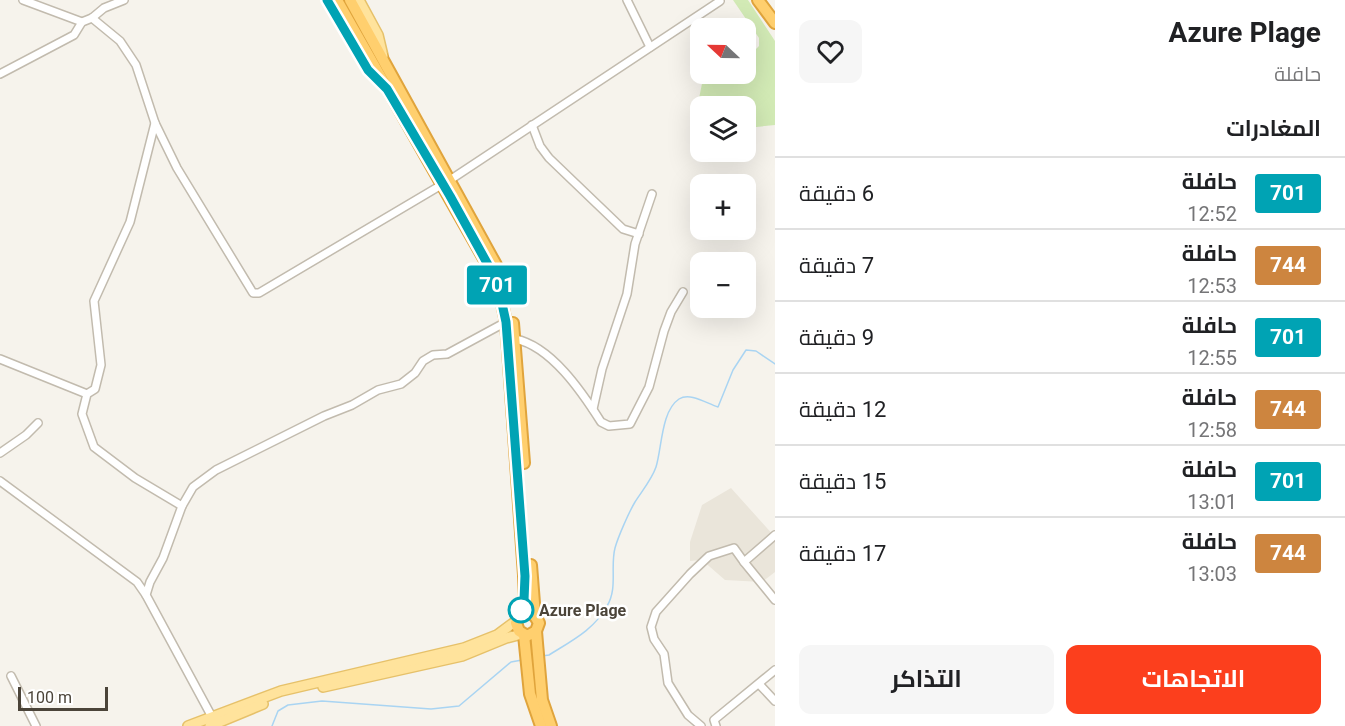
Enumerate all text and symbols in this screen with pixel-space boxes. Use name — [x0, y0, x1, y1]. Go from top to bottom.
text: Azure Plage — [1168, 16, 1321, 49]
north arrow — [690, 18, 756, 84]
map controls — [690, 18, 756, 318]
button: heart — [799, 20, 862, 83]
text: حافلة — [1274, 62, 1321, 86]
button: layers — [690, 96, 756, 162]
text: المغادرات — [1226, 116, 1321, 141]
text: حافلة — [1182, 169, 1237, 194]
button: + — [690, 174, 756, 240]
text: 6 دقيقة — [799, 181, 874, 206]
text: 701 — [1270, 181, 1306, 205]
text: 12:52 — [1187, 202, 1237, 226]
text: حافلة — [1182, 241, 1237, 266]
button: − — [690, 252, 756, 318]
text: 7 دقيقة — [799, 253, 874, 278]
text: 744 — [1270, 253, 1306, 277]
line badge: 701 — [462, 266, 532, 304]
text: 701 — [479, 273, 515, 297]
text: 12:53 — [1187, 274, 1237, 298]
text: حافلة — [1182, 313, 1237, 338]
text: 9 دقيقة — [799, 325, 874, 350]
text: 701 — [1270, 325, 1306, 349]
text: 12:55 — [1187, 346, 1237, 370]
text: حافلة — [1182, 385, 1237, 410]
text: 12 دقيقة — [799, 397, 886, 422]
text: 744 — [1270, 397, 1306, 421]
text: 12:58 — [1187, 418, 1237, 442]
text: حافلة — [1182, 457, 1237, 482]
text: 15 دقيقة — [799, 469, 886, 494]
text: 701 — [1270, 469, 1306, 493]
text: 13:01 — [1187, 490, 1237, 514]
text: حافلة — [1182, 529, 1237, 554]
text: 17 دقيقة — [799, 541, 886, 566]
text: 744 — [1270, 541, 1306, 565]
text: 13:03 — [1187, 562, 1237, 586]
marker: Azure Plage — [508, 597, 534, 623]
place label: Azure Plage — [539, 601, 627, 620]
button: التذاكر — [799, 645, 1054, 714]
button: الاتجاهات — [1066, 645, 1321, 714]
scale bar — [18, 684, 108, 712]
text: 100 m — [27, 688, 72, 707]

